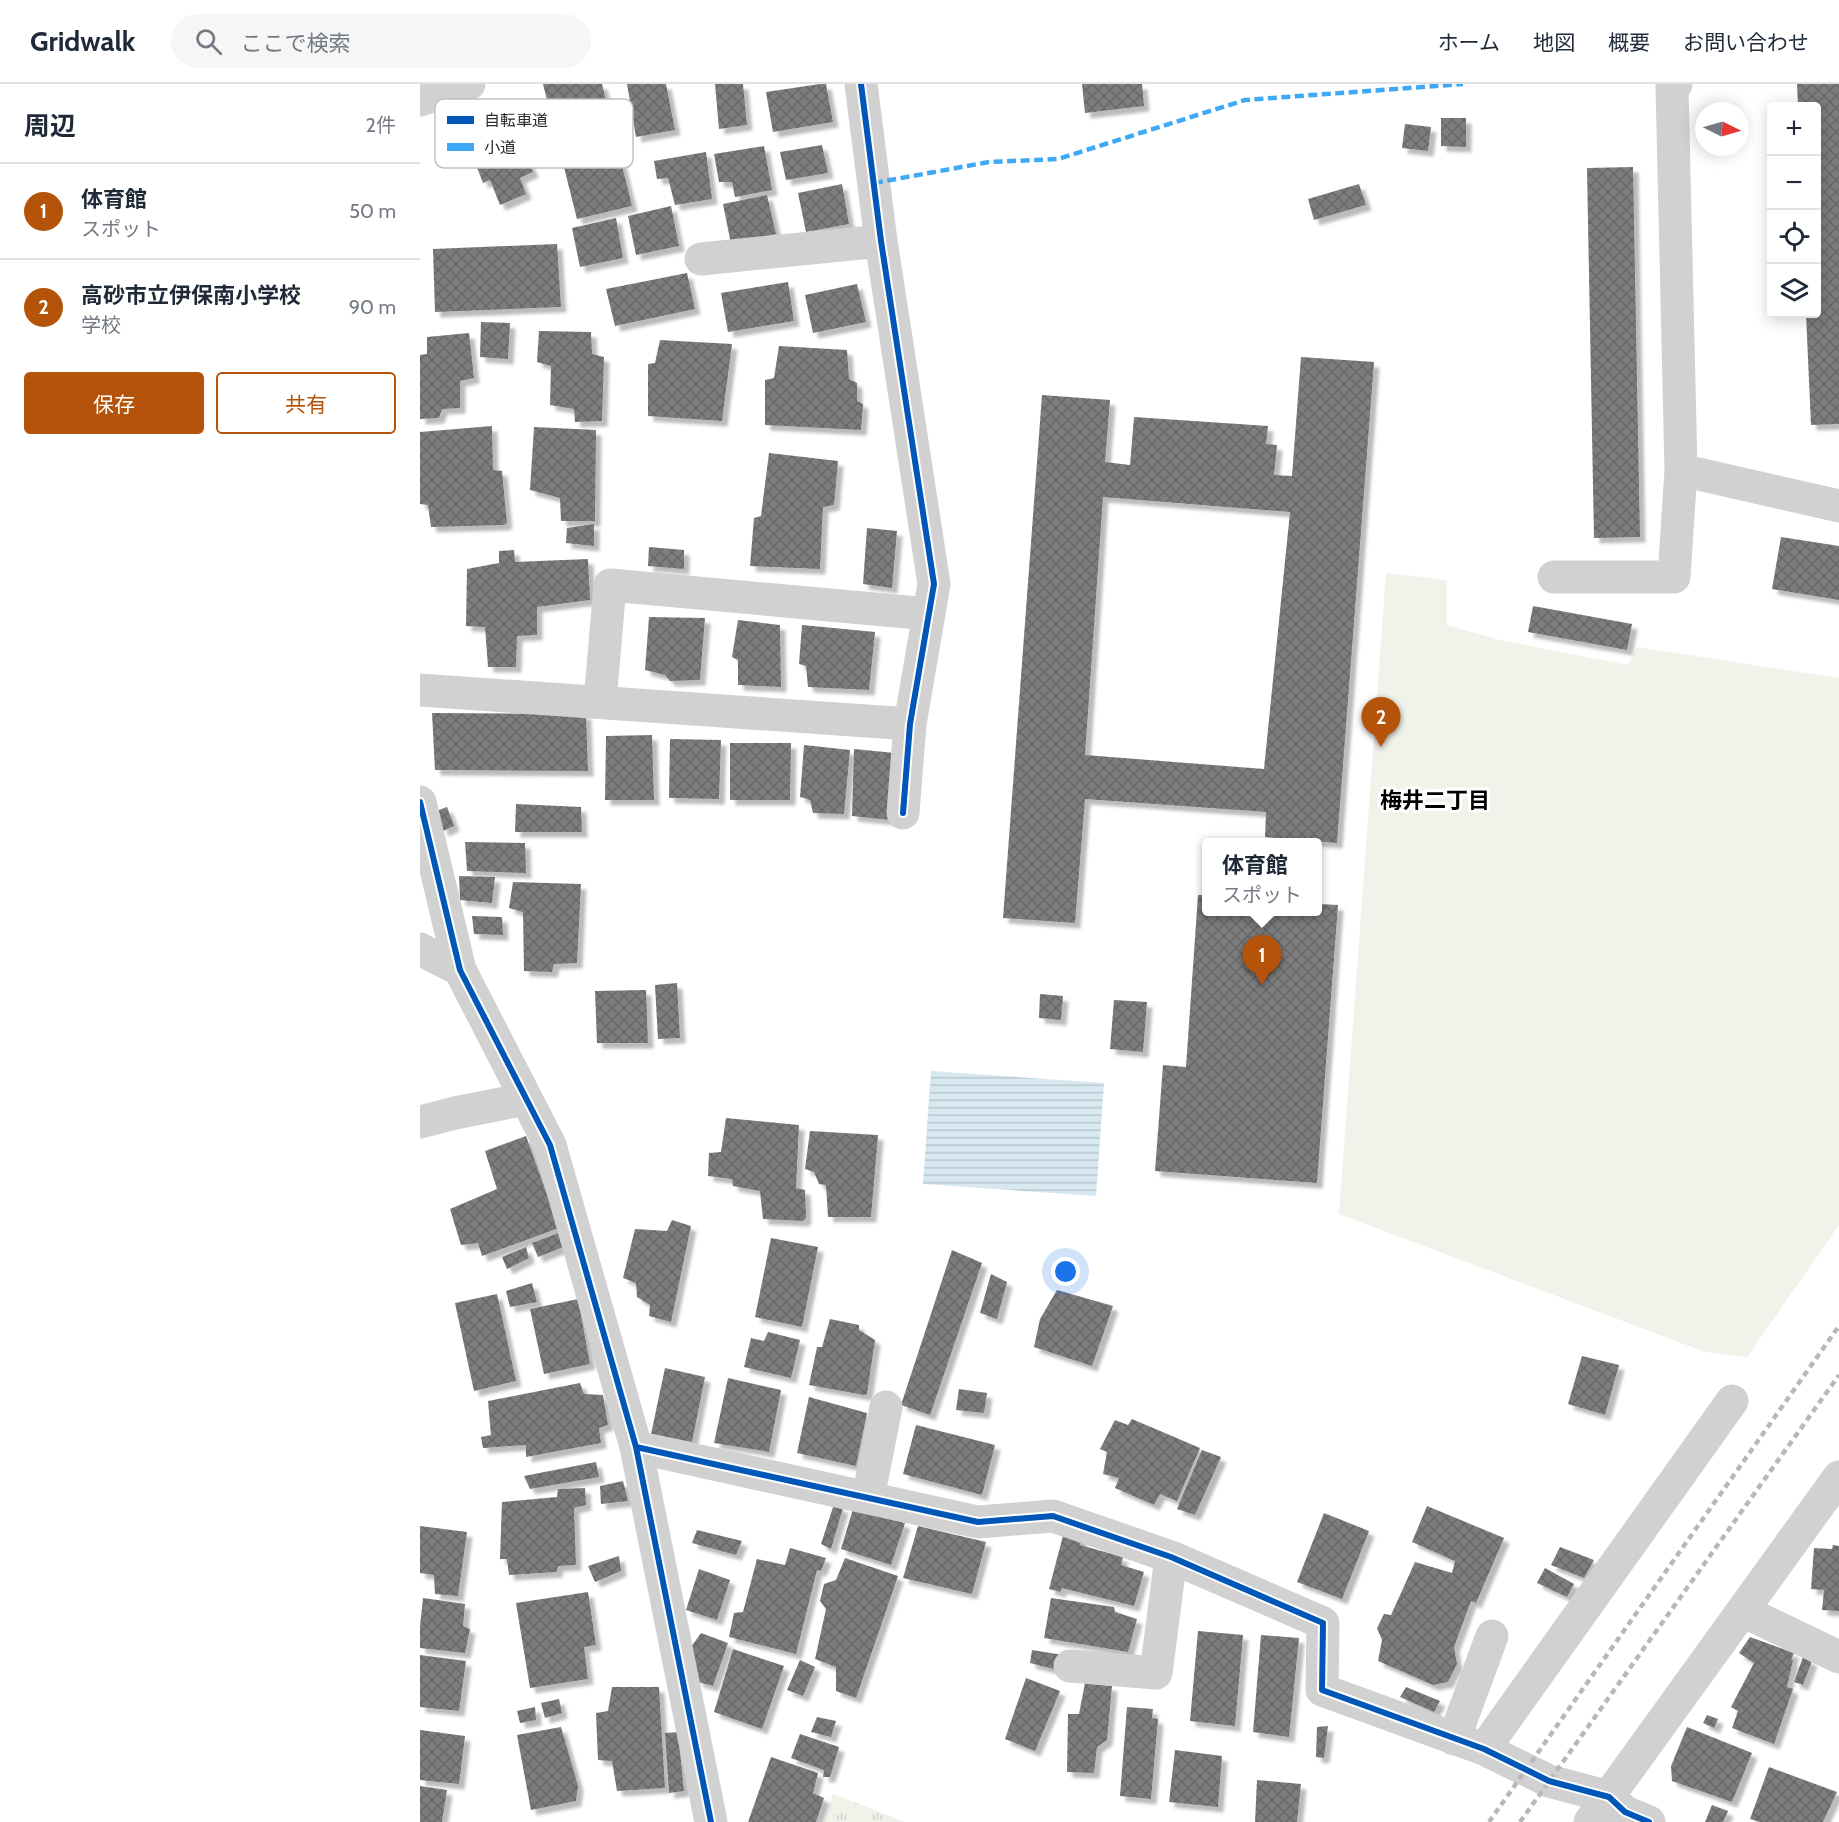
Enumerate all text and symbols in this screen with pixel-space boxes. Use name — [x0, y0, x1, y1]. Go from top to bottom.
search box — [171, 14, 591, 68]
text: Gridwalk — [30, 24, 135, 58]
icon: search — [192, 25, 225, 58]
text: ここで検索 — [240, 30, 350, 57]
text: ホーム — [1438, 30, 1500, 55]
text: 地図 — [1533, 30, 1575, 55]
text: 概要 — [1608, 30, 1650, 55]
text: お問い合わせ — [1683, 30, 1809, 55]
legend — [435, 99, 633, 168]
north arrow — [1695, 102, 1749, 156]
map controls — [1767, 102, 1821, 318]
button: + — [1767, 102, 1821, 156]
text: 周辺 — [24, 110, 76, 142]
text: 自転車道 — [484, 111, 548, 130]
text: 2件 — [366, 113, 396, 137]
text: 小道 — [484, 138, 516, 157]
button: − — [1767, 156, 1821, 210]
text: 体育館 — [81, 186, 147, 213]
text: 1 — [40, 199, 47, 223]
text: 50 m — [349, 199, 396, 223]
button: locate — [1767, 210, 1821, 264]
text: スポット — [81, 217, 161, 241]
button: layers — [1767, 264, 1821, 318]
text: 高砂市立伊保南小学校 — [81, 282, 301, 309]
text: 2 — [38, 295, 49, 319]
text: 90 m — [349, 295, 396, 319]
text: 学校 — [81, 313, 121, 337]
button: 保存 — [24, 372, 204, 434]
button: 共有 — [216, 372, 396, 434]
pin: 2 — [1362, 698, 1400, 747]
district label: 梅井二丁目 — [1380, 787, 1490, 814]
popup — [1202, 838, 1322, 916]
text: 体育館 — [1222, 852, 1288, 879]
text: スポット — [1222, 883, 1302, 907]
pin: 1 — [1242, 936, 1282, 985]
your location — [1051, 1257, 1080, 1286]

